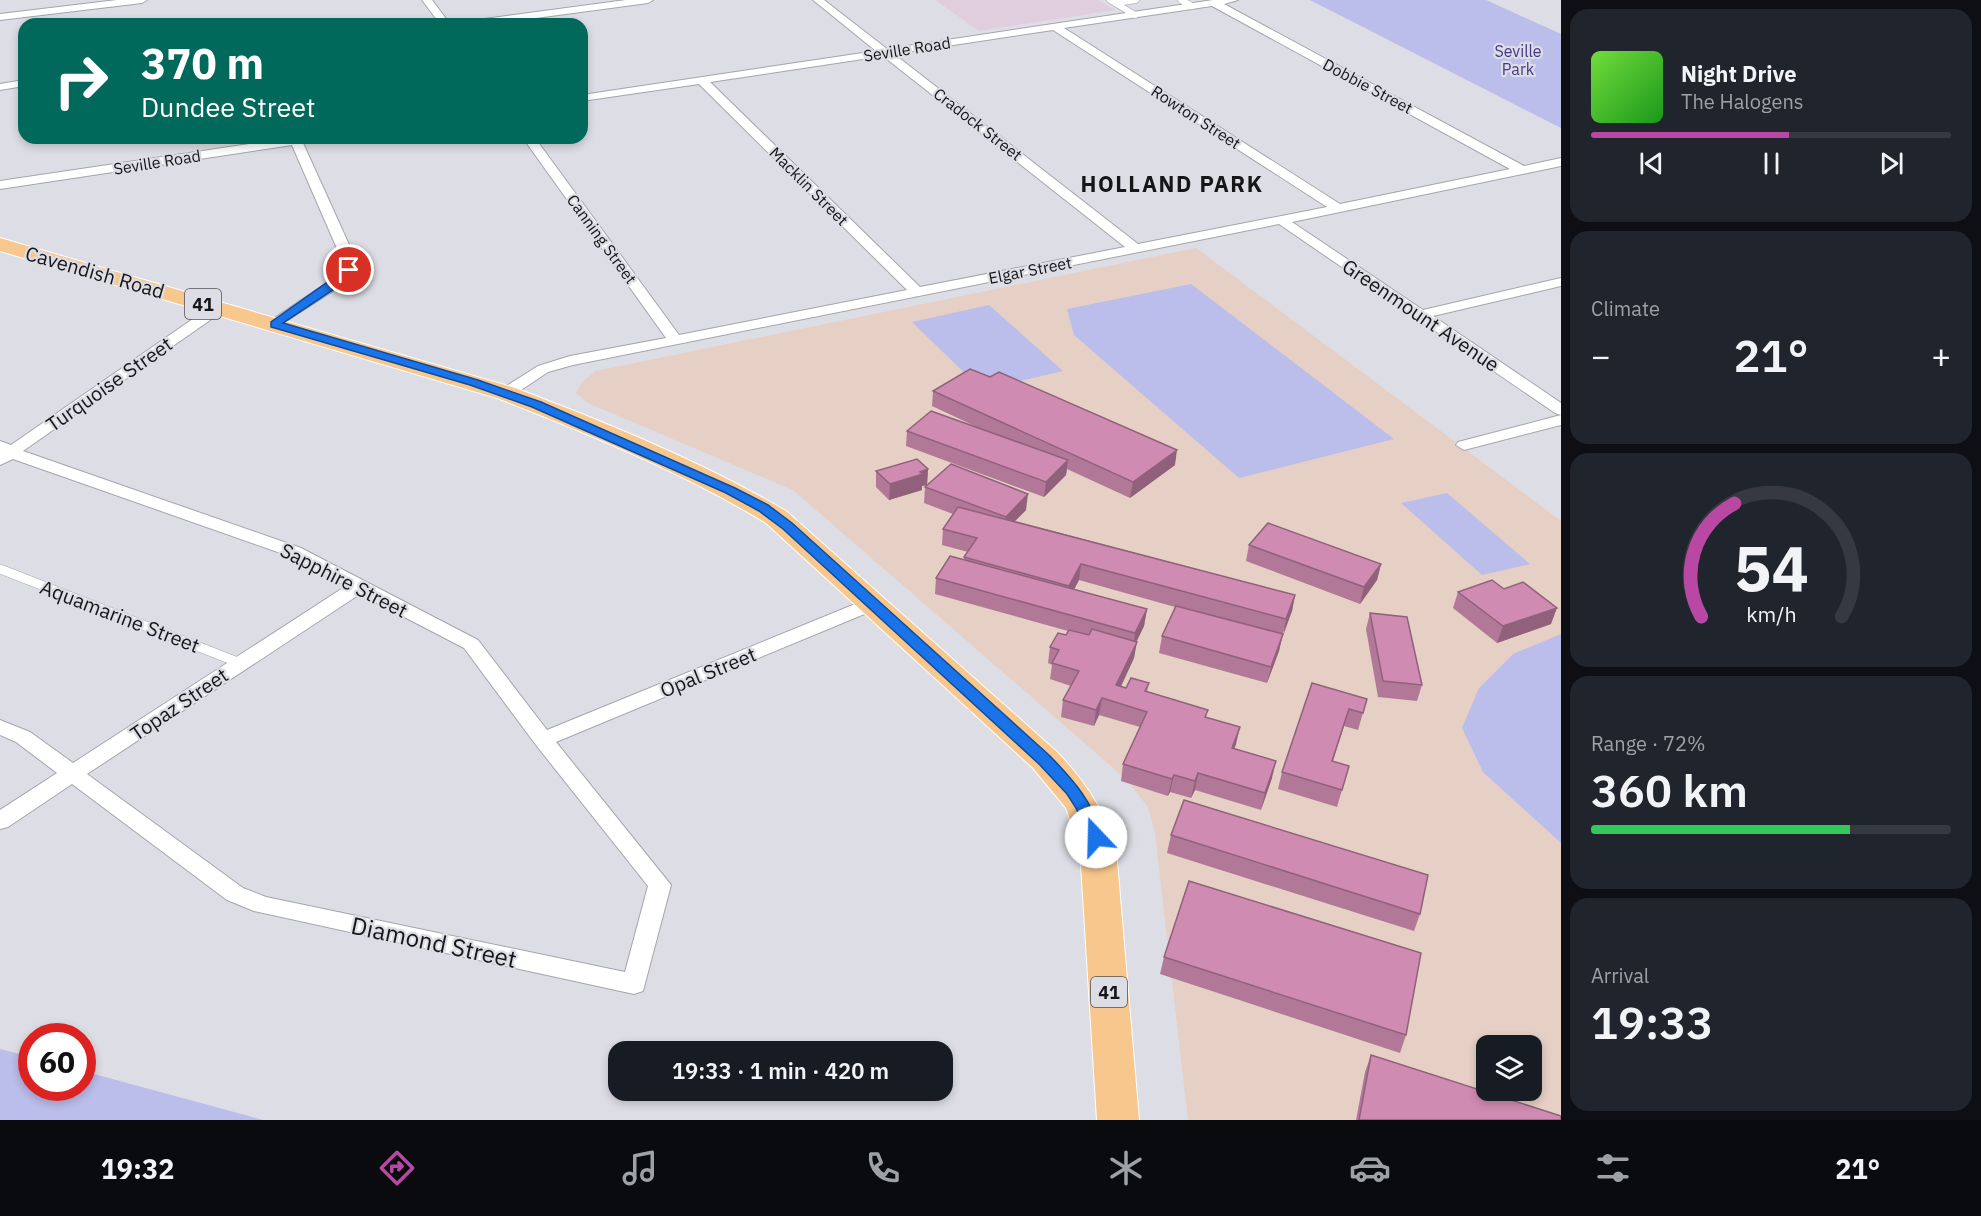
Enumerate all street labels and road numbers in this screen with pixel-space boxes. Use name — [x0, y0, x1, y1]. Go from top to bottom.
street label: Seville Road — [862, 32, 952, 66]
street label: Dobbie Street — [1320, 54, 1416, 118]
street label: Rowton Street — [1148, 81, 1244, 153]
street label: Cradock Street — [930, 83, 1026, 165]
street label: Macklin Street — [765, 142, 853, 230]
street label: Seville Road — [112, 145, 202, 179]
street label: Canning Street — [563, 190, 641, 288]
street label: Cavendish Road — [22, 239, 168, 305]
street label: Elgar Street — [987, 252, 1073, 288]
street label: Greenmount Avenue — [1337, 252, 1505, 378]
road number: 41 — [185, 289, 221, 319]
street label: Turquoise Street — [40, 330, 178, 438]
street label: Sapphire Street — [276, 536, 412, 624]
street label: Aquamarine Street — [36, 573, 204, 659]
street label: Opal Street — [656, 640, 760, 704]
street label: Topaz Street — [125, 661, 233, 747]
street label: Diamond Street — [348, 909, 520, 975]
road number: 41 — [1091, 977, 1127, 1007]

